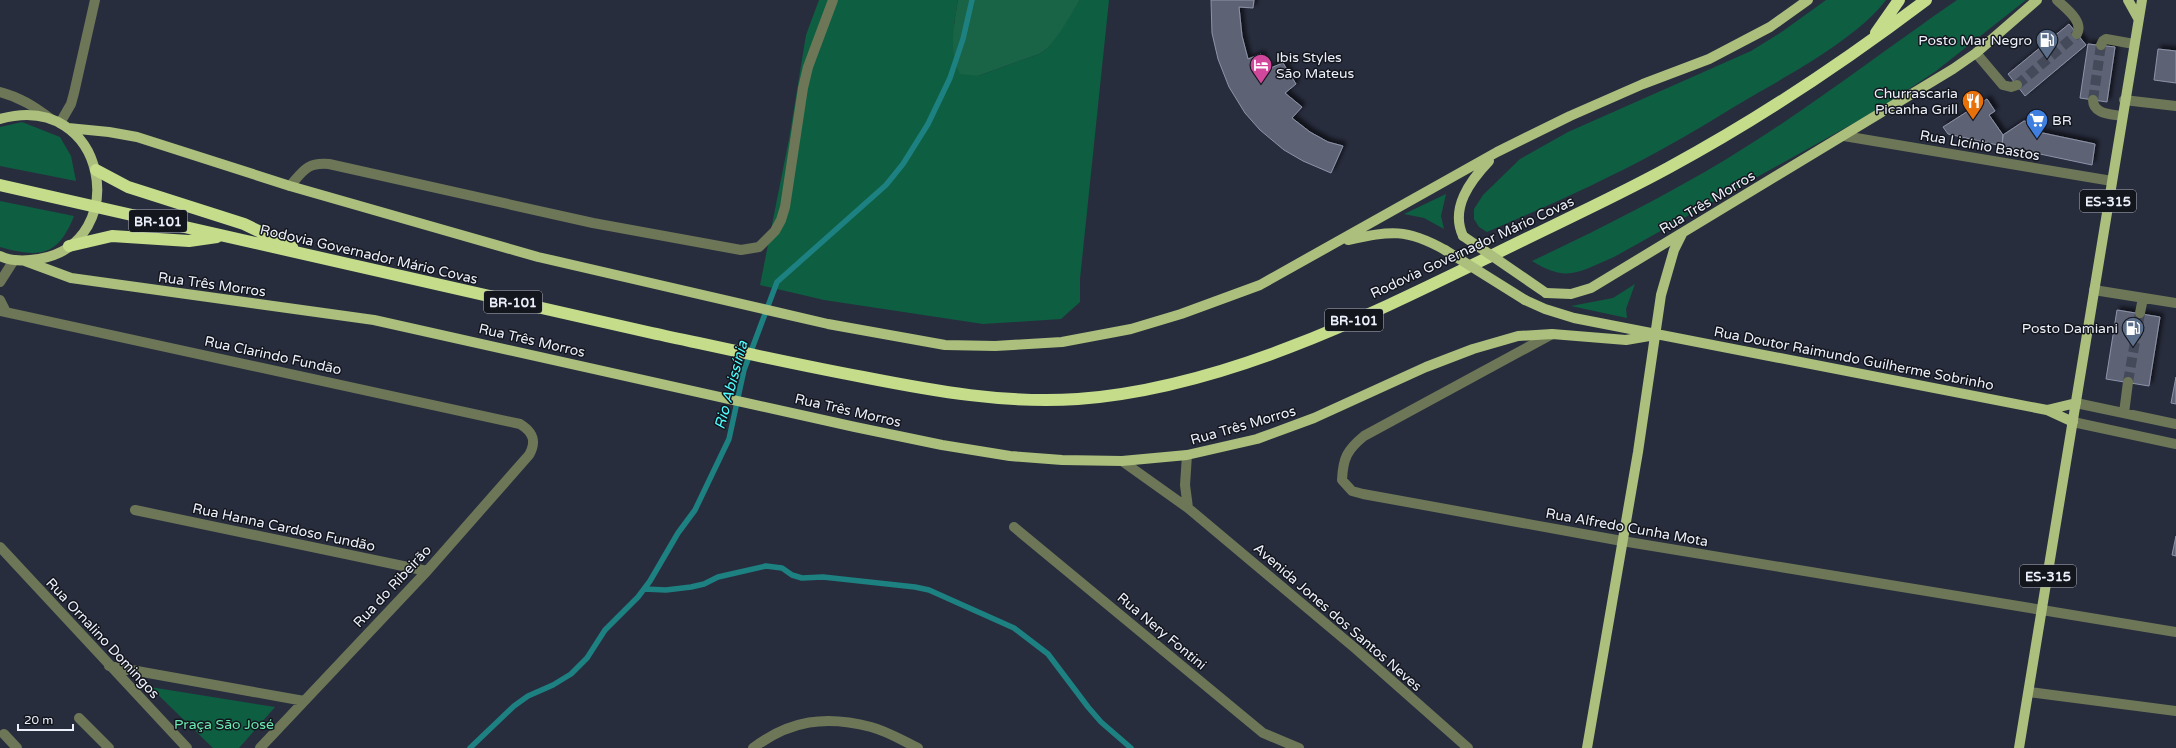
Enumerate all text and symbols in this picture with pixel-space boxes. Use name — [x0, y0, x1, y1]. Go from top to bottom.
fuel station icon: Posto Mar Negro — [2034, 27, 2060, 60]
place label: Posto Mar Negro — [1918, 32, 2032, 49]
place label: Ibis Styles São Mateus — [1276, 49, 1355, 82]
hotel icon: Ibis Styles São Mateus — [1248, 52, 1274, 85]
place label: Churrascaria Picanha Grill — [1874, 85, 1958, 118]
restaurant icon: Churrascaria Picanha Grill — [1960, 88, 1986, 121]
supermarket icon: BR — [2024, 107, 2050, 140]
place label: BR — [2052, 112, 2072, 129]
street label: Rua Licínio Bastos — [1919, 127, 2041, 164]
street label: Rua Três Morros — [1656, 167, 1758, 238]
road number: ES-315 — [2080, 190, 2136, 212]
street label: Rodovia Governador Mário Covas — [1368, 193, 1577, 302]
road number: BR-101 — [129, 210, 187, 232]
street label: Rodovia Governador Mário Covas — [258, 221, 480, 288]
street label: Rua Três Morros — [157, 269, 267, 301]
road number: BR-101 — [484, 291, 542, 313]
road number: BR-101 — [1325, 309, 1383, 331]
fuel station icon: Posto Damiani — [2120, 315, 2146, 348]
street label: Rua Três Morros — [477, 320, 587, 361]
place label: Posto Damiani — [2022, 320, 2118, 337]
street label: Rua Doutor Raimundo Guilherme Sobrinho — [1712, 323, 1995, 394]
street label: Rua Clarindo Fundão — [203, 333, 343, 378]
water label: Rio Abissínia — [711, 338, 752, 431]
street label: Rua Três Morros — [793, 390, 903, 431]
street label: Rua Três Morros — [1189, 402, 1298, 449]
street label: Rua Hanna Cardoso Fundão — [191, 500, 377, 555]
street label: Rua Alfredo Cunha Mota — [1544, 505, 1710, 550]
street label: Avenida Jones dos Santos Neves — [1250, 540, 1425, 695]
street label: Rua do Ribeirão — [350, 542, 435, 631]
road number: ES-315 — [2020, 565, 2076, 587]
street label: Rua Ornalino Domingos — [42, 575, 163, 702]
street label: Rua Nery Fontini — [1114, 589, 1210, 674]
scale bar — [18, 706, 73, 732]
text: 20 m — [24, 713, 53, 727]
park label: Praça São José — [174, 716, 274, 733]

